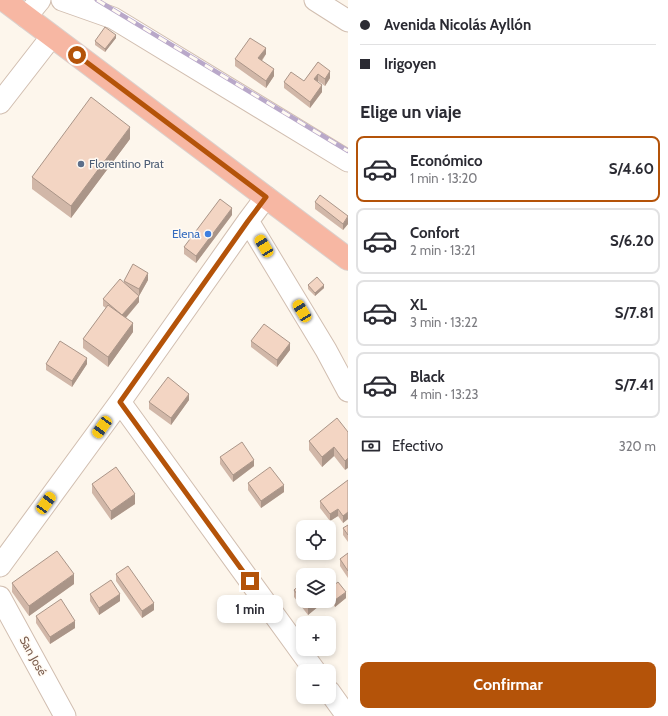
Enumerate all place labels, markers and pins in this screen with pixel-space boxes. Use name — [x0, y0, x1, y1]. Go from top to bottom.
place label: Florentino Prat — [89, 156, 164, 171]
marker: Florentino Prat — [76, 159, 86, 169]
place label: Elena — [172, 226, 200, 241]
marker: Elena — [203, 229, 213, 239]

